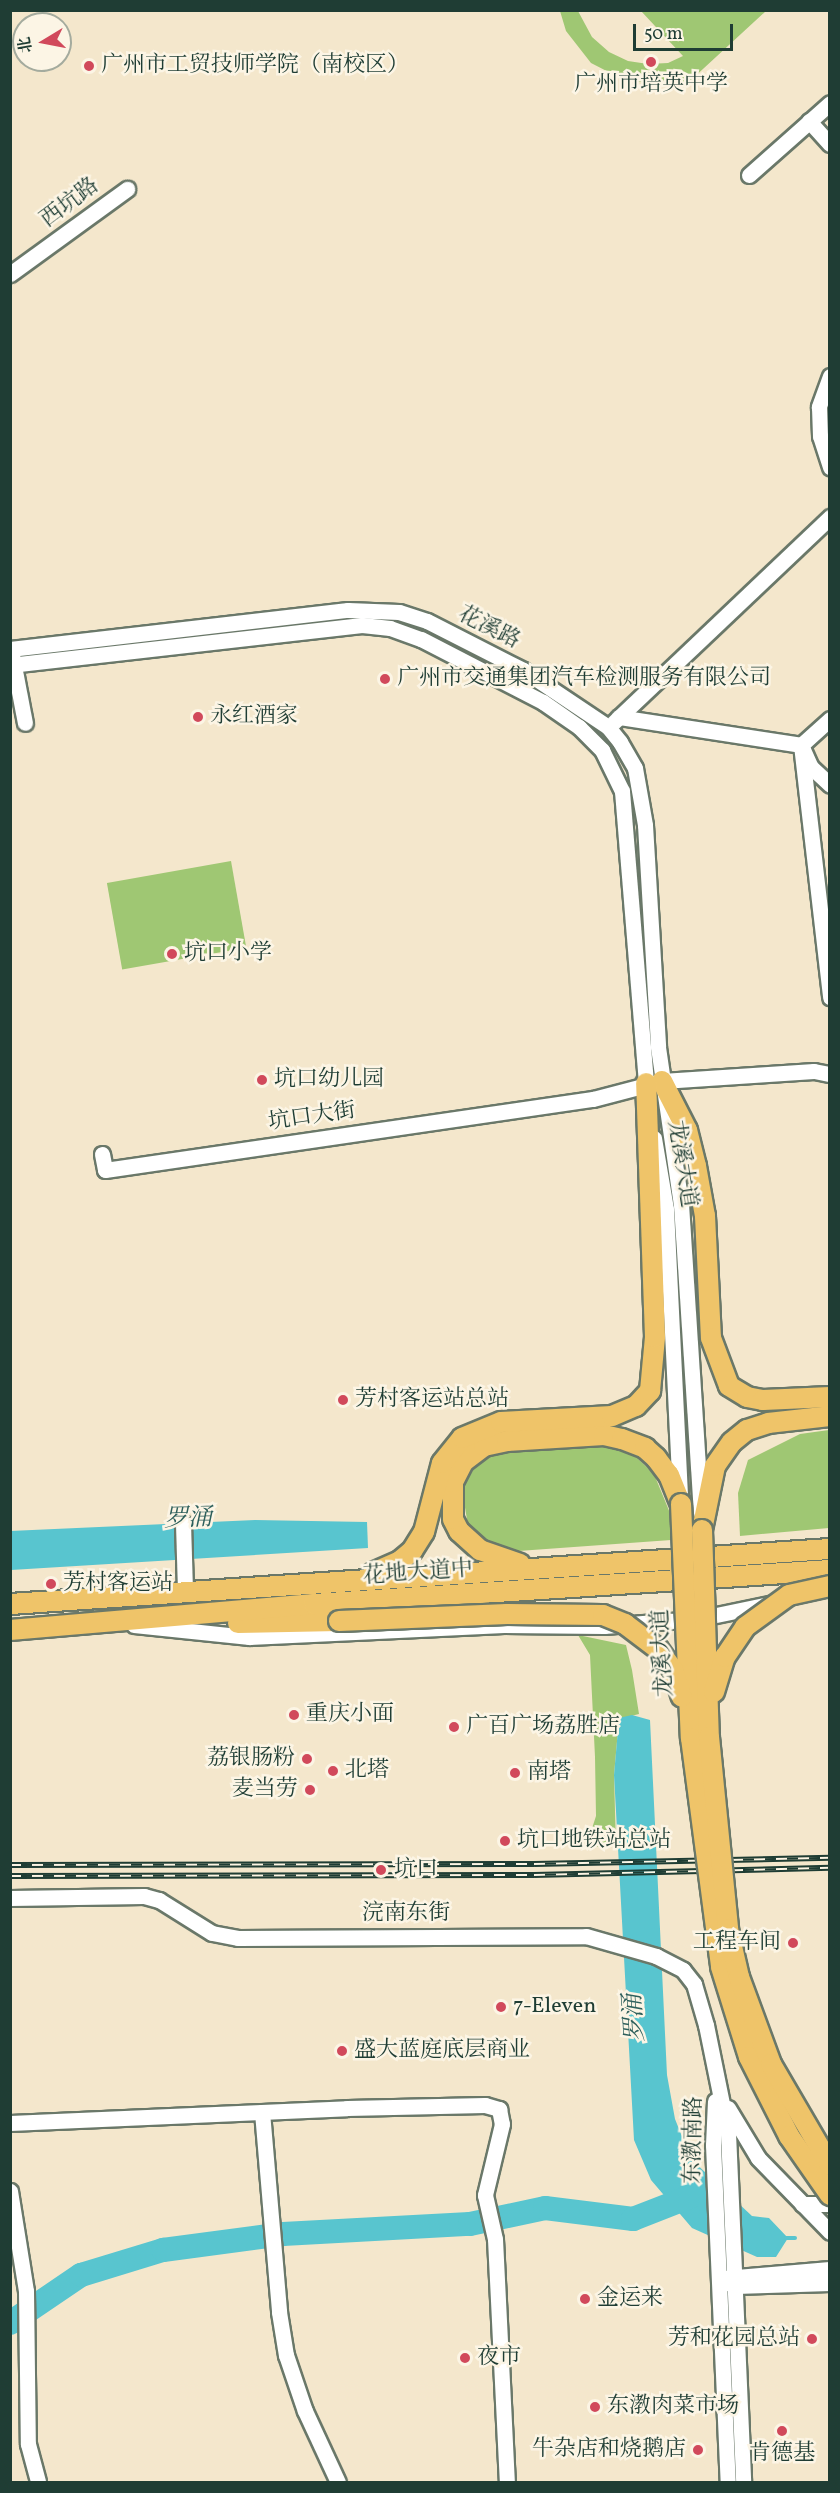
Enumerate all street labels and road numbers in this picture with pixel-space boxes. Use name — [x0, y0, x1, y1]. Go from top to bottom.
street label: 西坑路 — [36, 173, 104, 233]
street label: 花溪路 — [454, 601, 524, 655]
street label: 坑口大街 — [267, 1098, 357, 1136]
street label: 龙溪大道 — [662, 1118, 702, 1210]
street label: 花地大道中 — [362, 1556, 474, 1590]
street label: 龙溪大道 — [648, 1608, 678, 1698]
street label: 浣南东街 — [362, 1901, 450, 1927]
street label: 东漖南路 — [680, 2096, 708, 2184]

